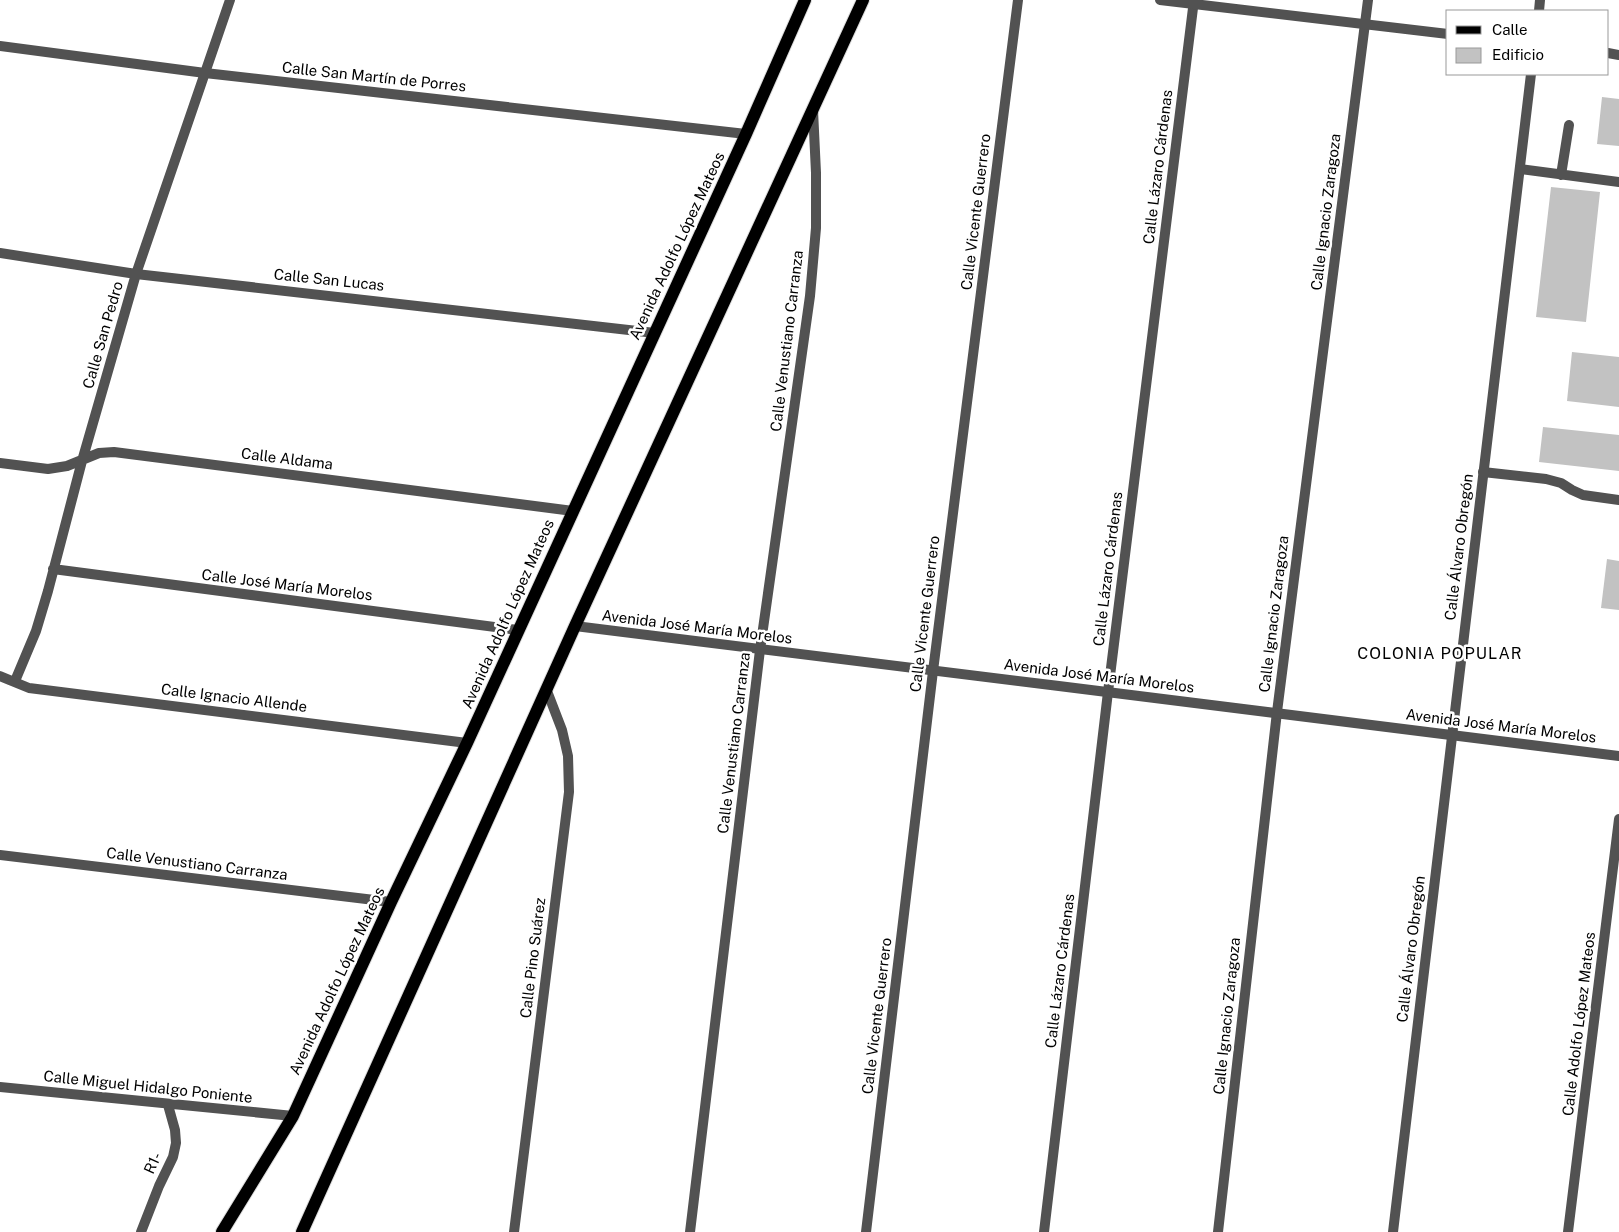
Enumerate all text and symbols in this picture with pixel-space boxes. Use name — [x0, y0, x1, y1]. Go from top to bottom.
legend — [1446, 10, 1609, 75]
text: Calle — [1492, 21, 1528, 38]
text: Edificio — [1492, 46, 1544, 63]
street label: Calle San Martín de Porres — [281, 58, 467, 95]
street label: Calle Lázaro Cárdenas — [1140, 89, 1175, 245]
street label: Calle Ignacio Zaragoza — [1307, 132, 1344, 291]
street label: Calle Vicente Guerrero — [957, 133, 994, 291]
street label: Avenida Adolfo López Mateos — [625, 149, 728, 342]
street label: Calle Venustiano Carranza — [767, 249, 806, 432]
street label: Calle San Lucas — [273, 265, 385, 294]
street label: Calle San Pedro — [79, 279, 126, 390]
street label: Calle Aldama — [240, 444, 334, 473]
street label: Calle Álvaro Obregón — [1441, 473, 1476, 621]
street label: Calle Lázaro Cárdenas — [1090, 491, 1125, 647]
street label: Avenida Adolfo López Mateos — [458, 517, 557, 711]
street label: Calle Ignacio Zaragoza — [1255, 534, 1292, 693]
street label: Calle Vicente Guerrero — [906, 535, 943, 693]
street label: Calle José María Morelos — [201, 566, 373, 603]
street label: Avenida José María Morelos — [601, 606, 793, 647]
district label: COLONIA POPULAR — [1357, 644, 1523, 663]
street label: Calle Venustiano Carranza — [714, 651, 753, 834]
street label: Avenida José María Morelos — [1003, 655, 1195, 696]
street label: Calle Ignacio Allende — [160, 680, 308, 715]
street label: Avenida José María Morelos — [1405, 705, 1597, 746]
street label: Calle Venustiano Carranza — [106, 844, 289, 883]
street label: Calle Álvaro Obregón — [1393, 875, 1428, 1023]
street label: Avenida Adolfo López Mateos — [285, 884, 388, 1077]
street label: Calle Lázaro Cárdenas — [1042, 893, 1077, 1049]
street label: Calle Pino Suárez — [517, 897, 548, 1019]
street label: Calle Adolfo López Mateos — [1559, 931, 1598, 1117]
street label: Calle Ignacio Zaragoza — [1210, 936, 1243, 1095]
street label: Calle Vicente Guerrero — [858, 937, 895, 1095]
street label: Calle Miguel Hidalgo Poniente — [43, 1067, 253, 1106]
street label: R1- — [140, 1149, 165, 1176]

